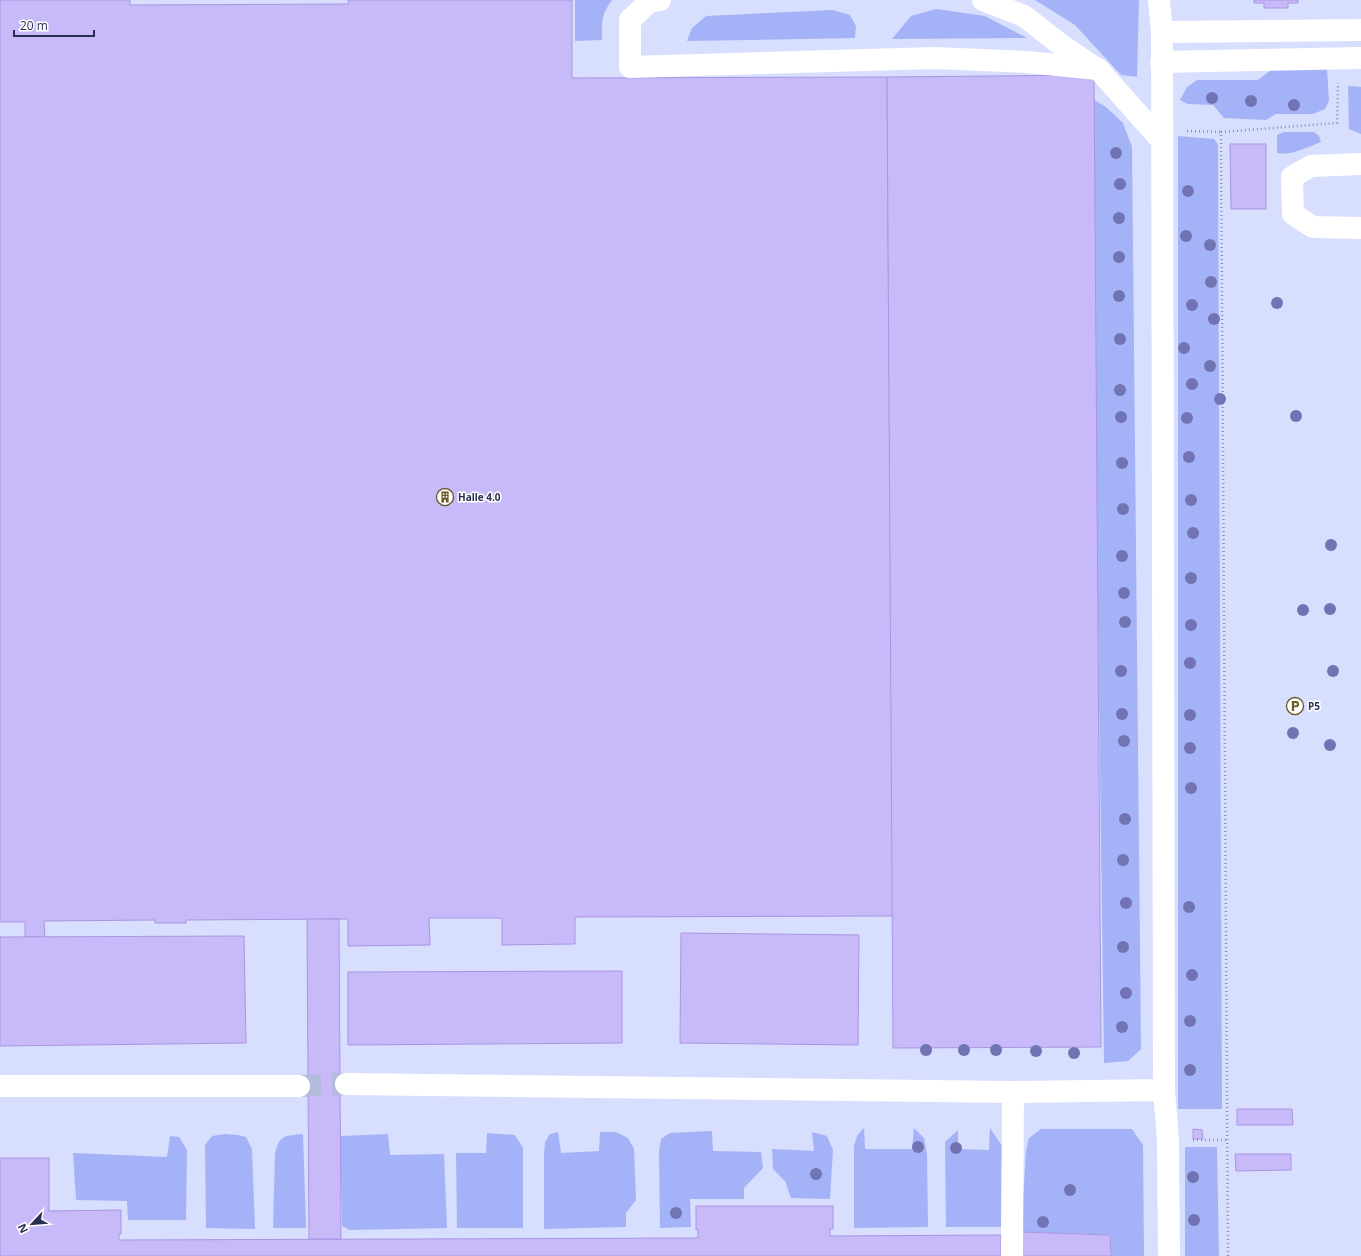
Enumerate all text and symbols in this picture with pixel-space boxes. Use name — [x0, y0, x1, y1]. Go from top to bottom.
scale bar — [14, 12, 94, 38]
text: 20 m — [20, 17, 48, 34]
building icon: Halle 4.0 — [435, 487, 455, 507]
place label: Halle 4.0 — [458, 490, 501, 504]
parking icon: P5 — [1285, 696, 1305, 716]
place label: P5 — [1308, 699, 1320, 713]
north arrow — [12, 1204, 52, 1244]
text: N — [14, 1221, 31, 1236]

